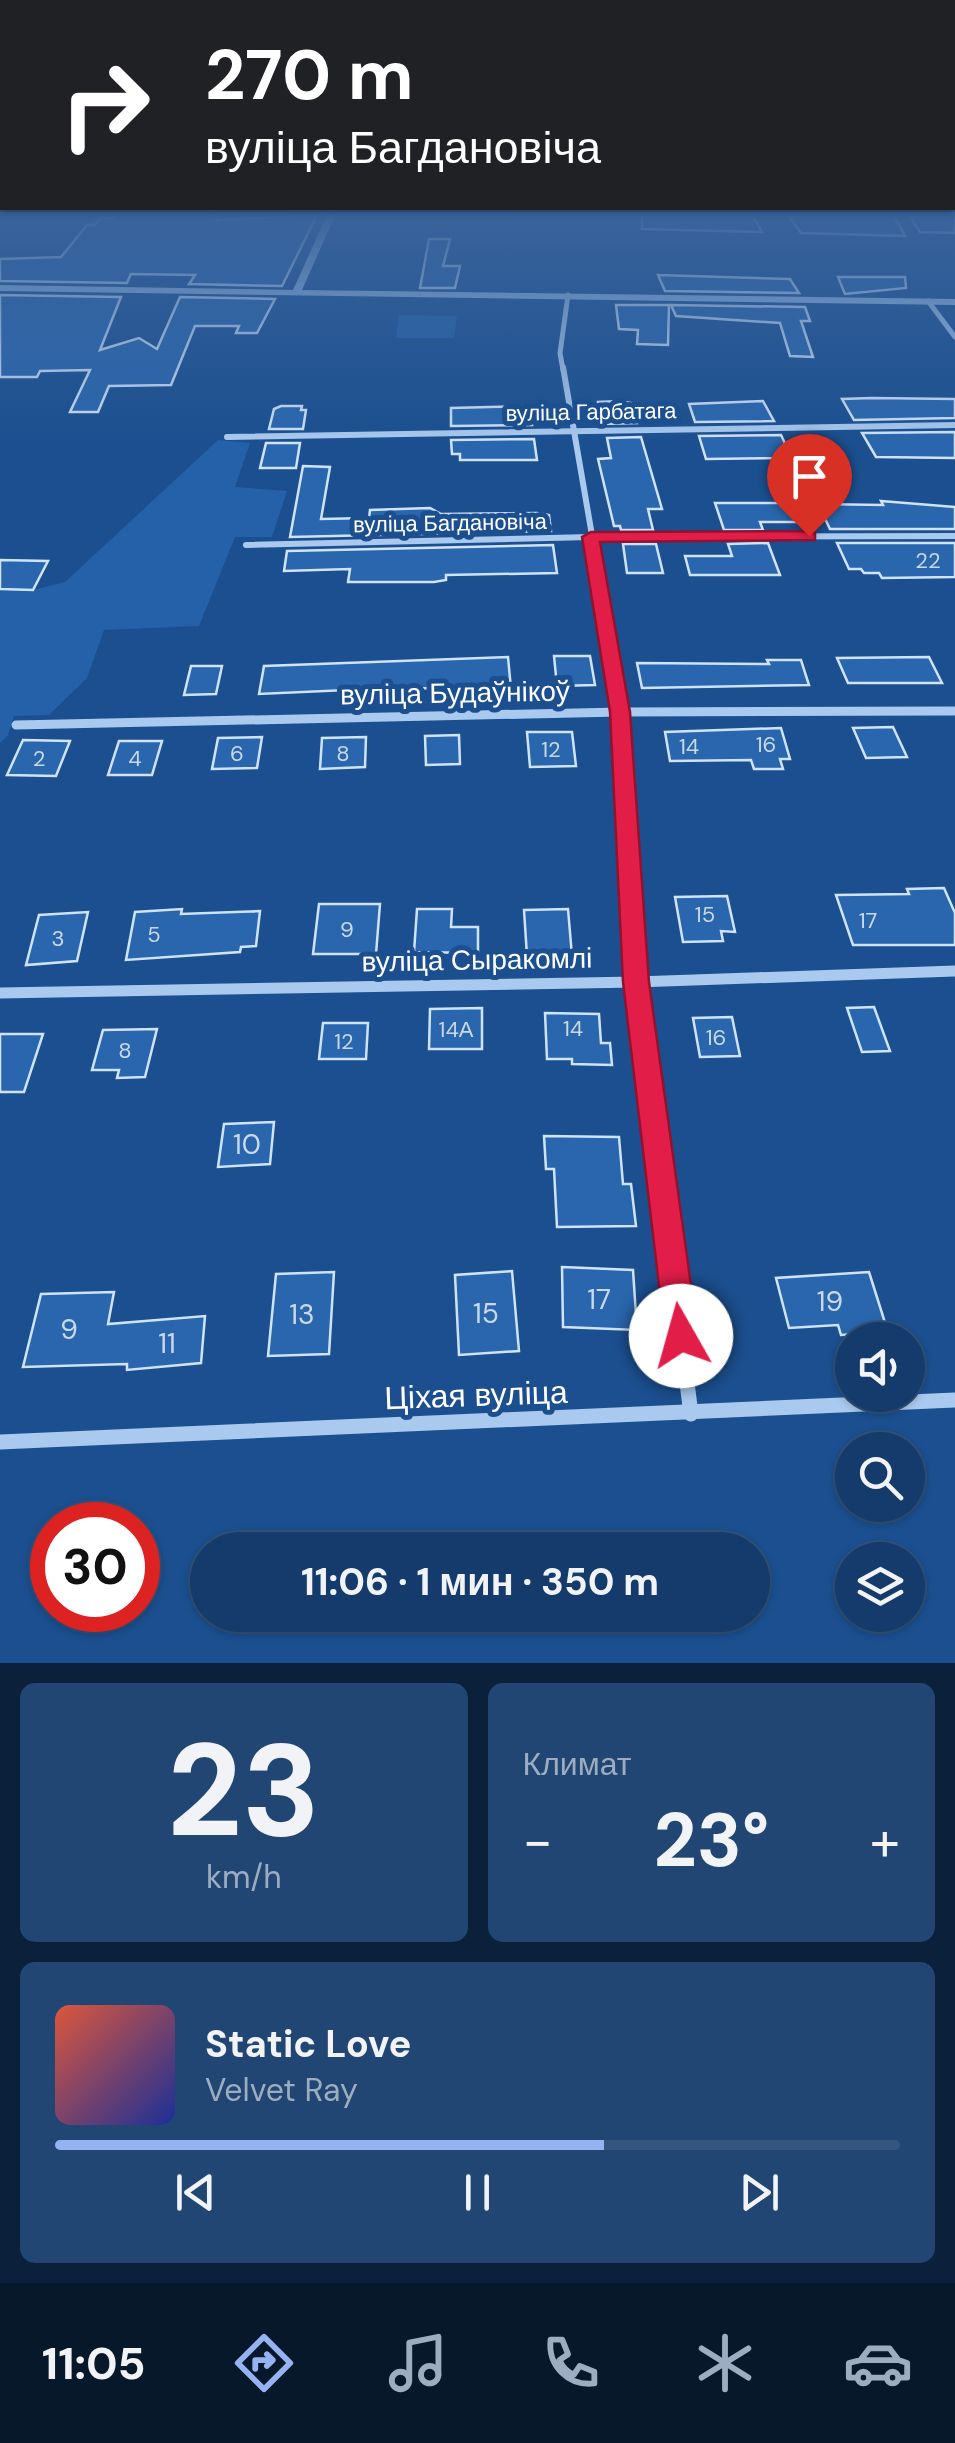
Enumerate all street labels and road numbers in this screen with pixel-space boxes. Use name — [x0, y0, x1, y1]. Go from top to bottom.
street label: вуліца Гарбатага — [505, 396, 677, 428]
street label: вуліца Багдановіча — [353, 507, 548, 539]
street label: вуліца Будаўнікоў — [340, 672, 570, 714]
street label: вуліца Сыракомлі — [361, 939, 593, 981]
street label: Ціхая вуліца — [384, 1371, 569, 1419]

